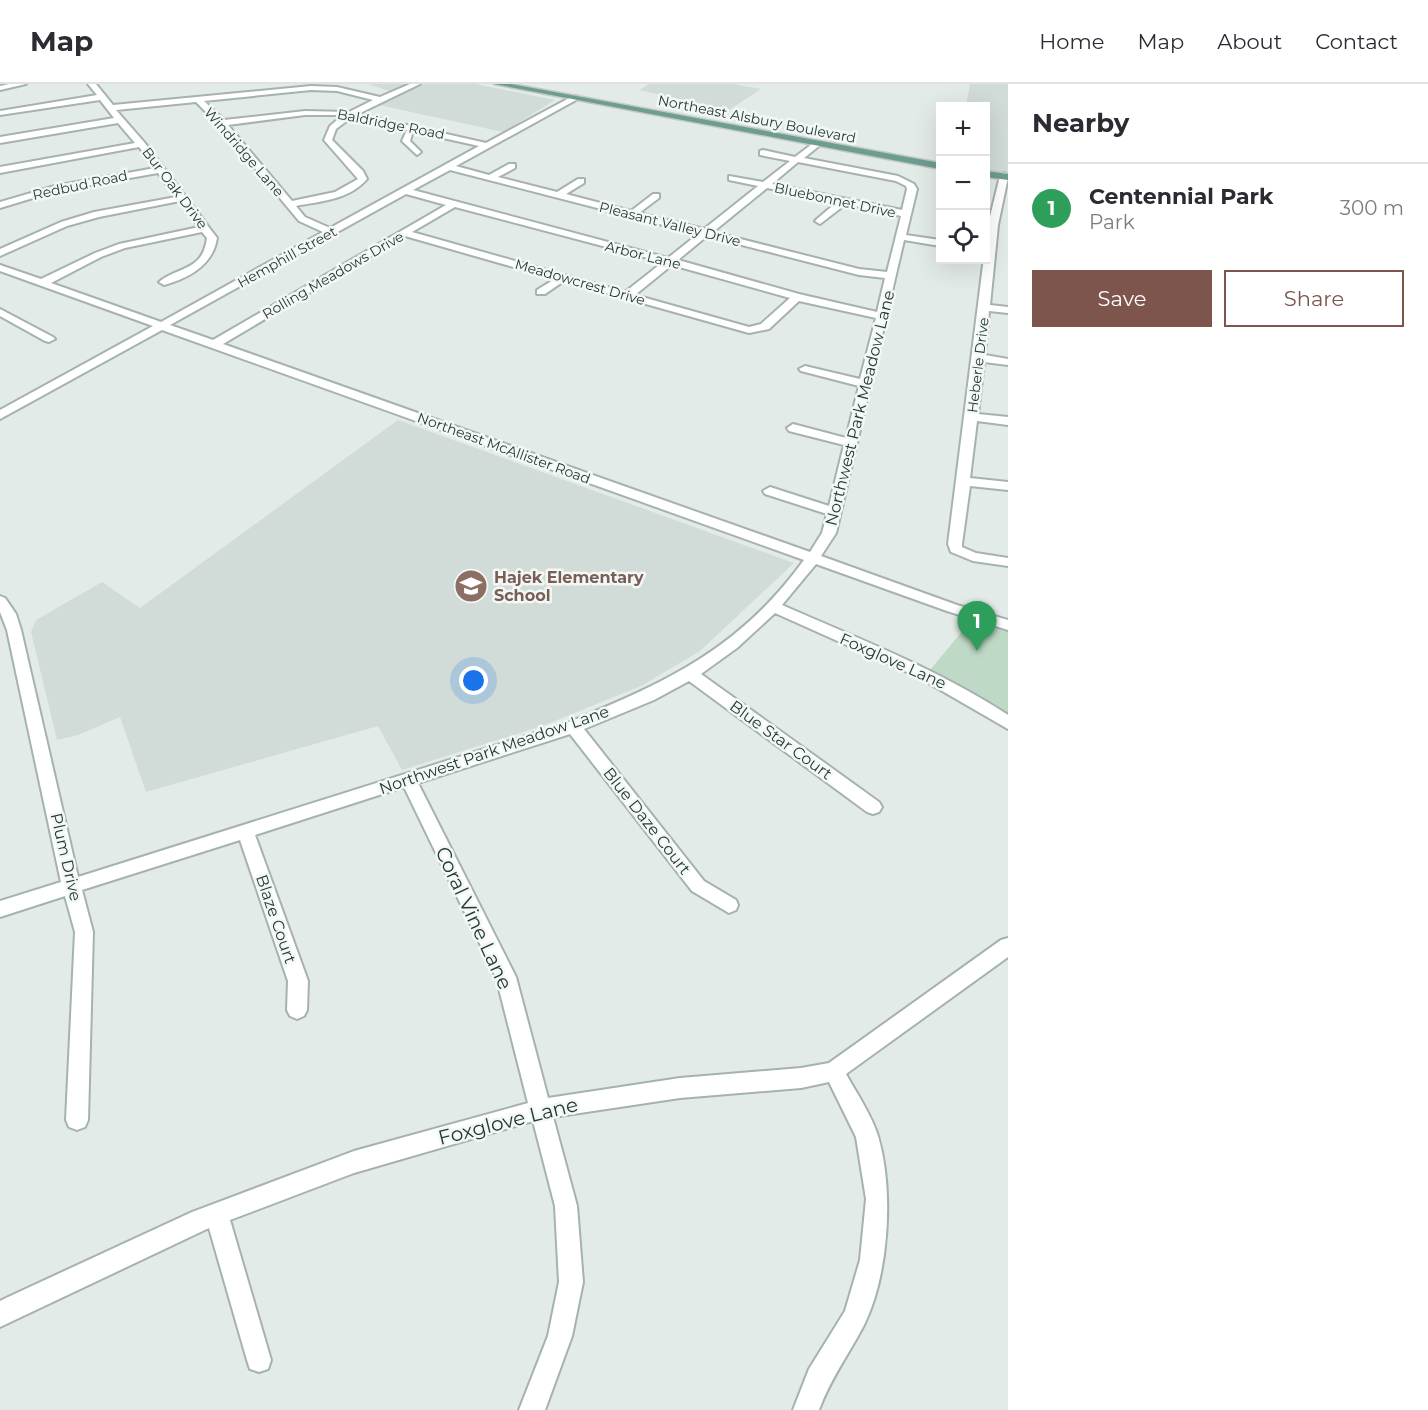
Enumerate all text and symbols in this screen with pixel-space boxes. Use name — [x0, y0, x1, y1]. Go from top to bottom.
text: Map — [30, 24, 93, 58]
text: Home — [1039, 29, 1104, 54]
text: Map — [1137, 29, 1184, 54]
text: About — [1217, 29, 1282, 54]
text: Contact — [1315, 29, 1398, 54]
street label: Northeast Alsbury Boulevard — [656, 91, 858, 147]
map controls — [936, 102, 990, 264]
button: + — [936, 102, 990, 156]
street label: Windridge Lane — [200, 103, 288, 201]
street label: Baldridge Road — [336, 105, 446, 143]
text: Nearby — [1032, 107, 1129, 139]
street label: Bur Oak Drive — [138, 143, 212, 233]
button: − — [936, 156, 990, 210]
street label: Redbud Road — [31, 166, 129, 204]
street label: Bluebonnet Drive — [773, 178, 897, 222]
text: Centennial Park — [1089, 183, 1273, 210]
text: 1 — [1048, 196, 1055, 220]
text: 300 m — [1340, 196, 1404, 220]
street label: Pleasant Valley Drive — [597, 198, 743, 250]
button: locate — [936, 210, 990, 264]
text: Park — [1089, 210, 1135, 234]
street label: Hemphill Street — [234, 222, 340, 292]
street label: Rolling Meadows Drive — [259, 227, 407, 323]
street label: Arbor Lane — [603, 237, 683, 273]
street label: Meadowcrest Drive — [513, 255, 647, 309]
button: Save — [1032, 270, 1212, 327]
button: Share — [1224, 270, 1404, 327]
street label: Northwest Park Meadow Lane — [822, 288, 898, 528]
street label: Heberle Drive — [963, 316, 993, 414]
street label: Northeast McAllister Road — [415, 408, 593, 488]
school or university icon: Hajek Elementary School — [453, 568, 489, 604]
place label: Hajek Elementary School — [494, 568, 644, 605]
pin: 1 — [958, 602, 996, 651]
street label: Foxglove Lane — [837, 629, 949, 693]
your location — [459, 666, 488, 695]
street label: Blue Star Court — [726, 696, 836, 784]
street label: Northwest Park Meadow Lane — [377, 702, 611, 798]
street label: Blue Daze Court — [599, 764, 695, 879]
street label: Plum Drive — [47, 811, 85, 903]
street label: Coral Vine Lane — [430, 843, 518, 993]
street label: Blaze Court — [252, 872, 300, 966]
street label: Foxglove Lane — [436, 1092, 580, 1150]

